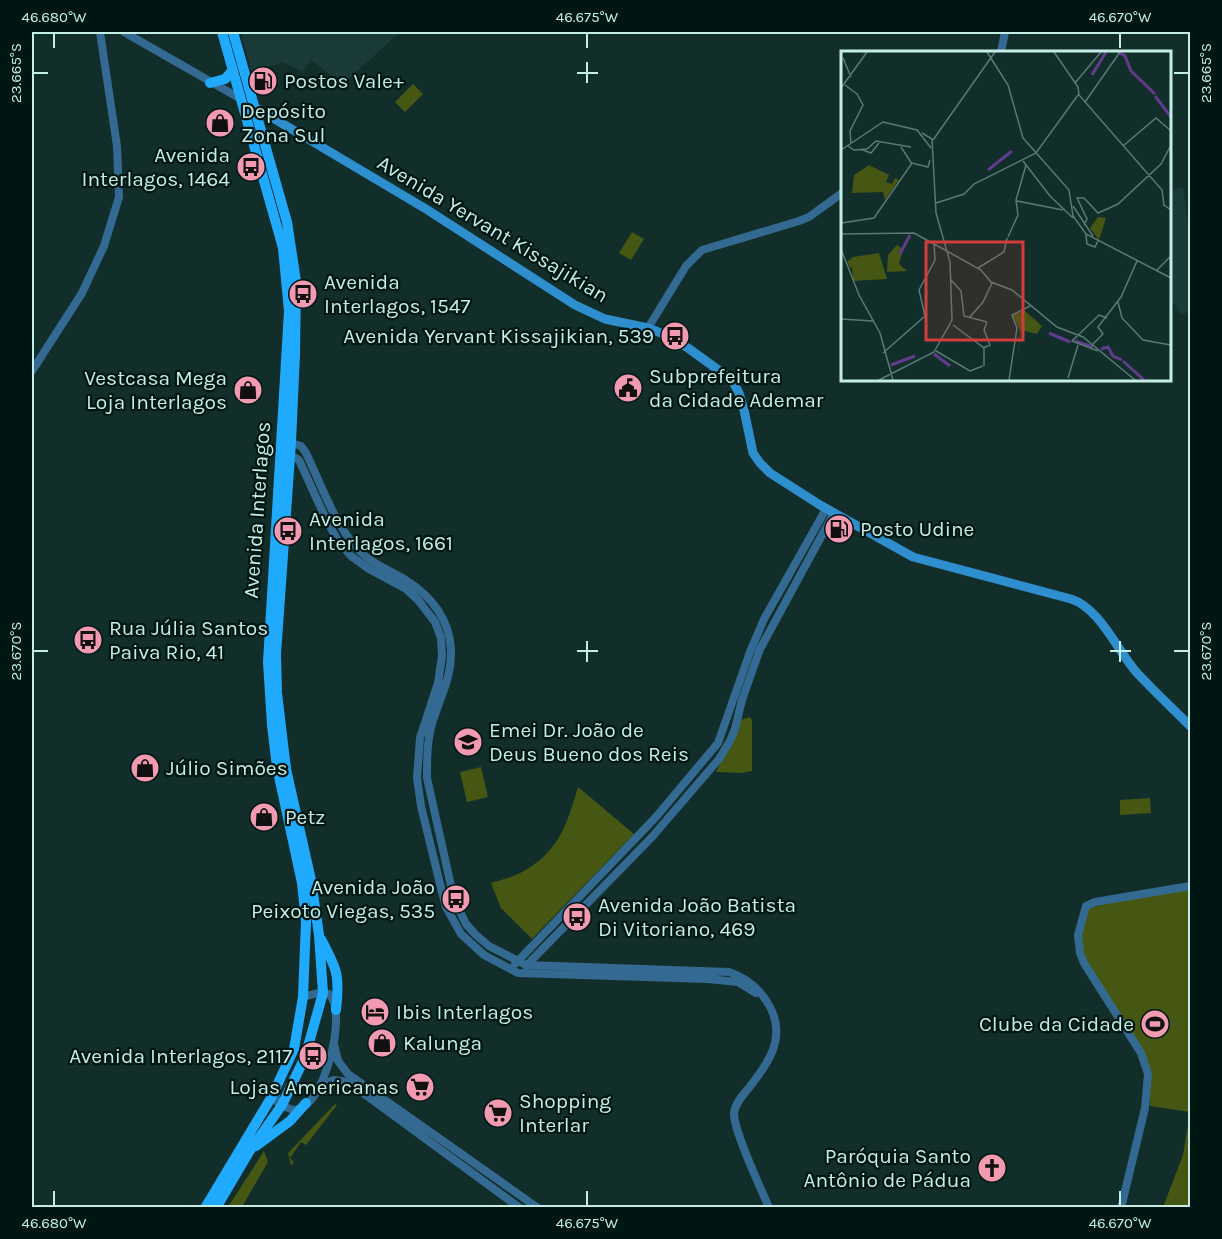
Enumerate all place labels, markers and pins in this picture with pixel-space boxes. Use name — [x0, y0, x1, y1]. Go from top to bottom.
fuel station icon: Postos Vale+ — [247, 65, 279, 97]
place label: Postos Vale+ — [284, 69, 404, 93]
place label: Depósito Zona Sul — [241, 99, 326, 147]
shop icon: Depósito Zona Sul — [204, 107, 236, 139]
place label: Avenida Interlagos, 1464 — [82, 143, 230, 191]
bus stop icon: Avenida Interlagos, 1464 — [235, 151, 267, 183]
place label: Avenida Interlagos, 1547 — [324, 270, 471, 318]
bus stop icon: Avenida Interlagos, 1547 — [287, 278, 319, 310]
bus stop icon: Avenida Yervant Kissajikian, 539 — [659, 320, 691, 352]
place label: Avenida Yervant Kissajikian, 539 — [343, 324, 654, 348]
place label: Subprefeitura da Cidade Ademar — [649, 364, 824, 412]
place label: Vestcasa Mega Loja Interlagos — [84, 366, 227, 414]
public building icon: Subprefeitura da Cidade Ademar — [612, 372, 644, 404]
shop icon: Vestcasa Mega Loja Interlagos — [232, 374, 264, 406]
place label: Avenida Interlagos, 1661 — [309, 507, 453, 555]
fuel station icon: Posto Udine — [823, 513, 855, 545]
bus stop icon: Avenida Interlagos, 1661 — [272, 515, 304, 547]
place label: Posto Udine — [860, 517, 974, 541]
place label: Rua Júlia Santos Paiva Rio, 41 — [109, 616, 268, 664]
bus stop icon: Rua Júlia Santos Paiva Rio, 41 — [72, 624, 104, 656]
place label: Emei Dr. João de Deus Bueno dos Reis — [489, 718, 689, 766]
school or university icon: Emei Dr. João de Deus Bueno dos Reis — [452, 726, 484, 758]
shop icon: Júlio Simões — [129, 752, 161, 784]
place label: Júlio Simões — [166, 756, 288, 780]
shop icon: Petz — [248, 801, 280, 833]
place label: Petz — [285, 805, 325, 829]
place label: Avenida João Peixoto Viegas, 535 — [251, 875, 435, 923]
bus stop icon: Avenida João Peixoto Viegas, 535 — [440, 883, 472, 915]
place label: Avenida João Batista Di Vitoriano, 469 — [598, 893, 796, 941]
bus stop icon: Avenida João Batista Di Vitoriano, 469 — [561, 901, 593, 933]
hotel icon: Ibis Interlagos — [359, 996, 391, 1028]
place label: Ibis Interlagos — [396, 1000, 533, 1024]
sports icon: Clube da Cidade — [1139, 1008, 1171, 1040]
place label: Clube da Cidade — [979, 1012, 1134, 1036]
shop icon: Kalunga — [366, 1027, 398, 1059]
place label: Kalunga — [403, 1031, 482, 1055]
bus stop icon: Avenida Interlagos, 2117 — [297, 1040, 329, 1072]
place label: Avenida Interlagos, 2117 — [69, 1044, 292, 1068]
supermarket icon: Lojas Americanas — [404, 1071, 436, 1103]
place label: Lojas Americanas — [230, 1075, 399, 1099]
place label: Shopping Interlar — [519, 1089, 611, 1137]
supermarket icon: Shopping Interlar — [482, 1097, 514, 1129]
place label: Paróquia Santo Antônio de Pádua — [803, 1144, 971, 1192]
church icon: Paróquia Santo Antônio de Pádua — [976, 1152, 1008, 1184]

